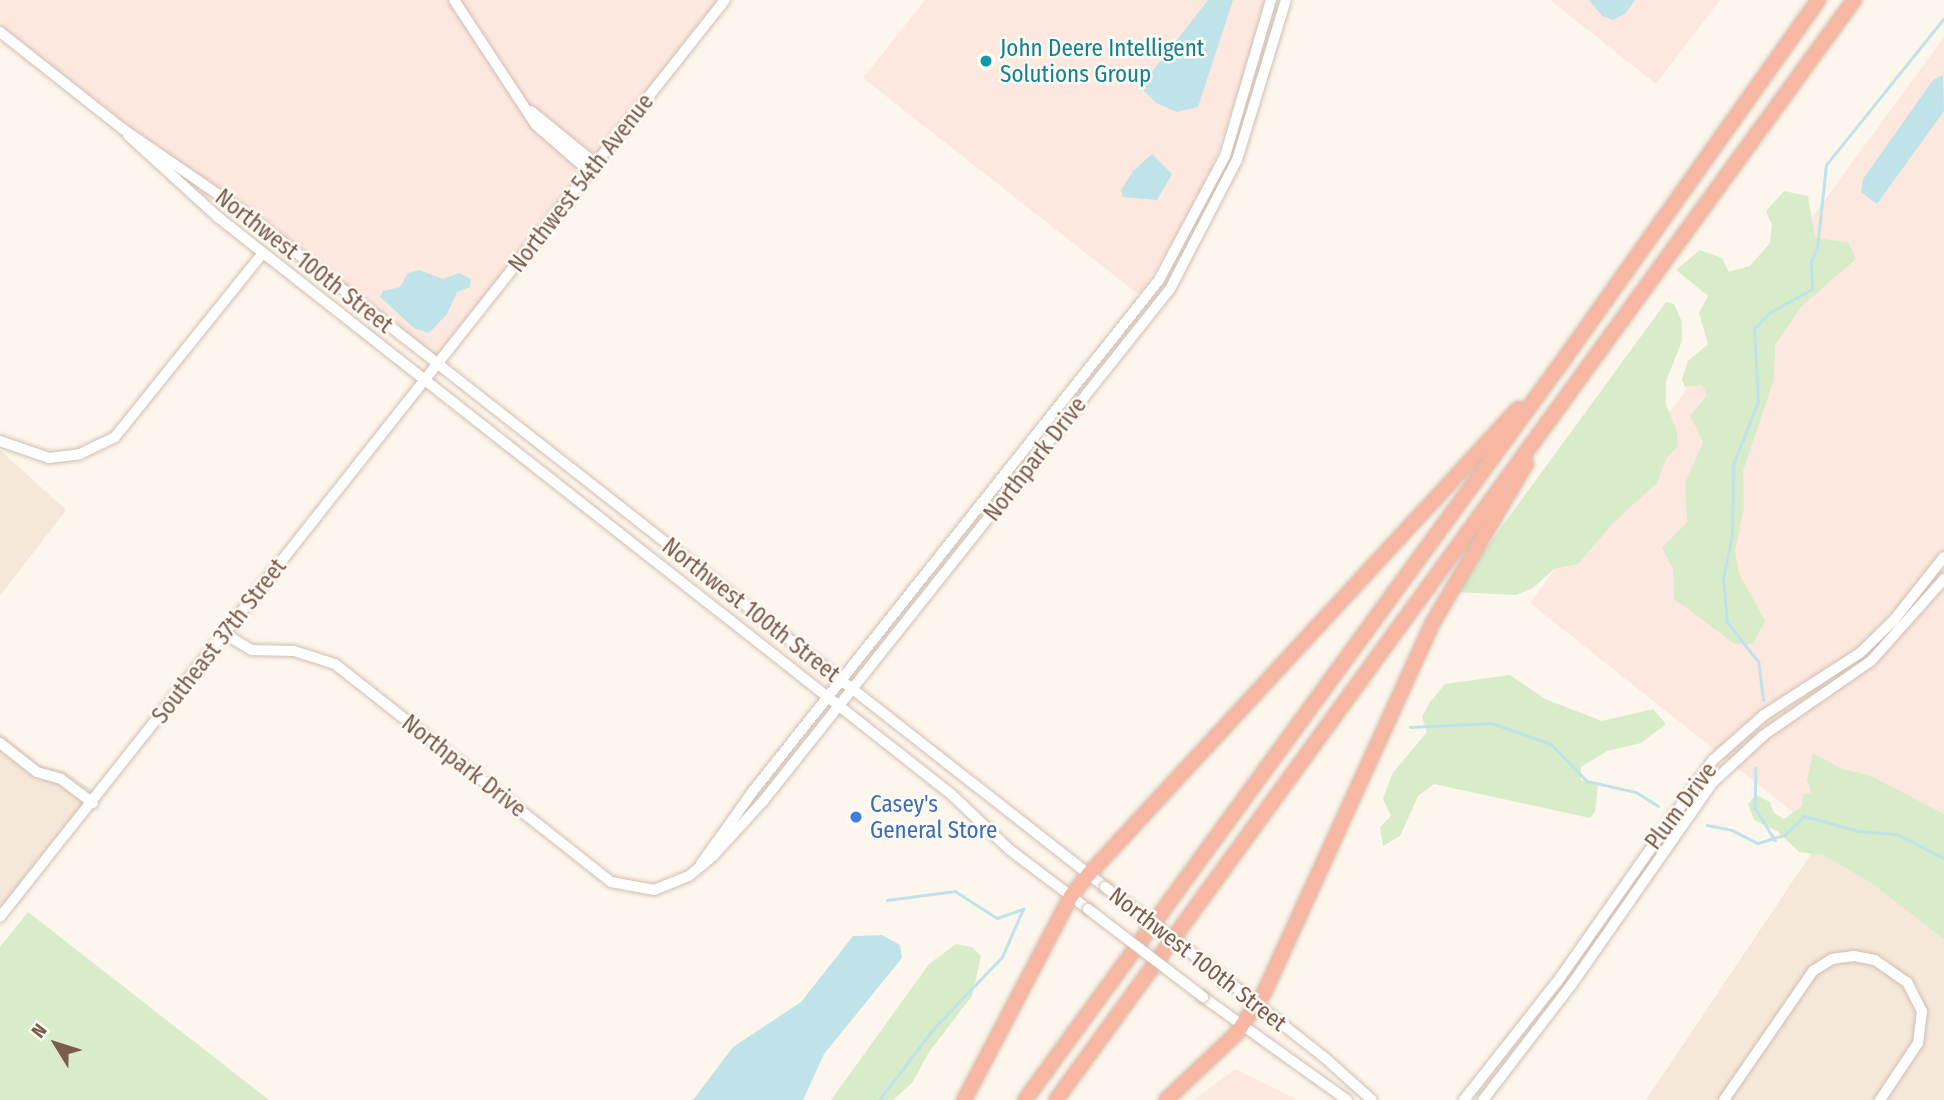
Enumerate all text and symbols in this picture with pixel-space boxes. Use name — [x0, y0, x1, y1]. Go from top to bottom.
place label: John Deere Intelligent Solutions Group — [1000, 34, 1204, 88]
marker: John Deere Intelligent Solutions Group — [978, 53, 994, 69]
street label: Northwest 54th Avenue — [503, 88, 659, 278]
street label: Northwest 100th Street — [210, 183, 398, 339]
street label: Northpark Drive — [978, 391, 1092, 527]
street label: Northwest 100th Street — [657, 532, 845, 688]
street label: Southeast 37th Street — [146, 553, 292, 729]
street label: Northpark Drive — [396, 709, 532, 823]
street label: Plum Drive — [1639, 757, 1723, 855]
place label: Casey's General Store — [870, 790, 997, 844]
marker: Casey's General Store — [848, 809, 864, 825]
street label: Northwest 100th Street — [1104, 881, 1292, 1037]
north arrow — [21, 1009, 91, 1079]
text: N — [26, 1019, 52, 1042]

